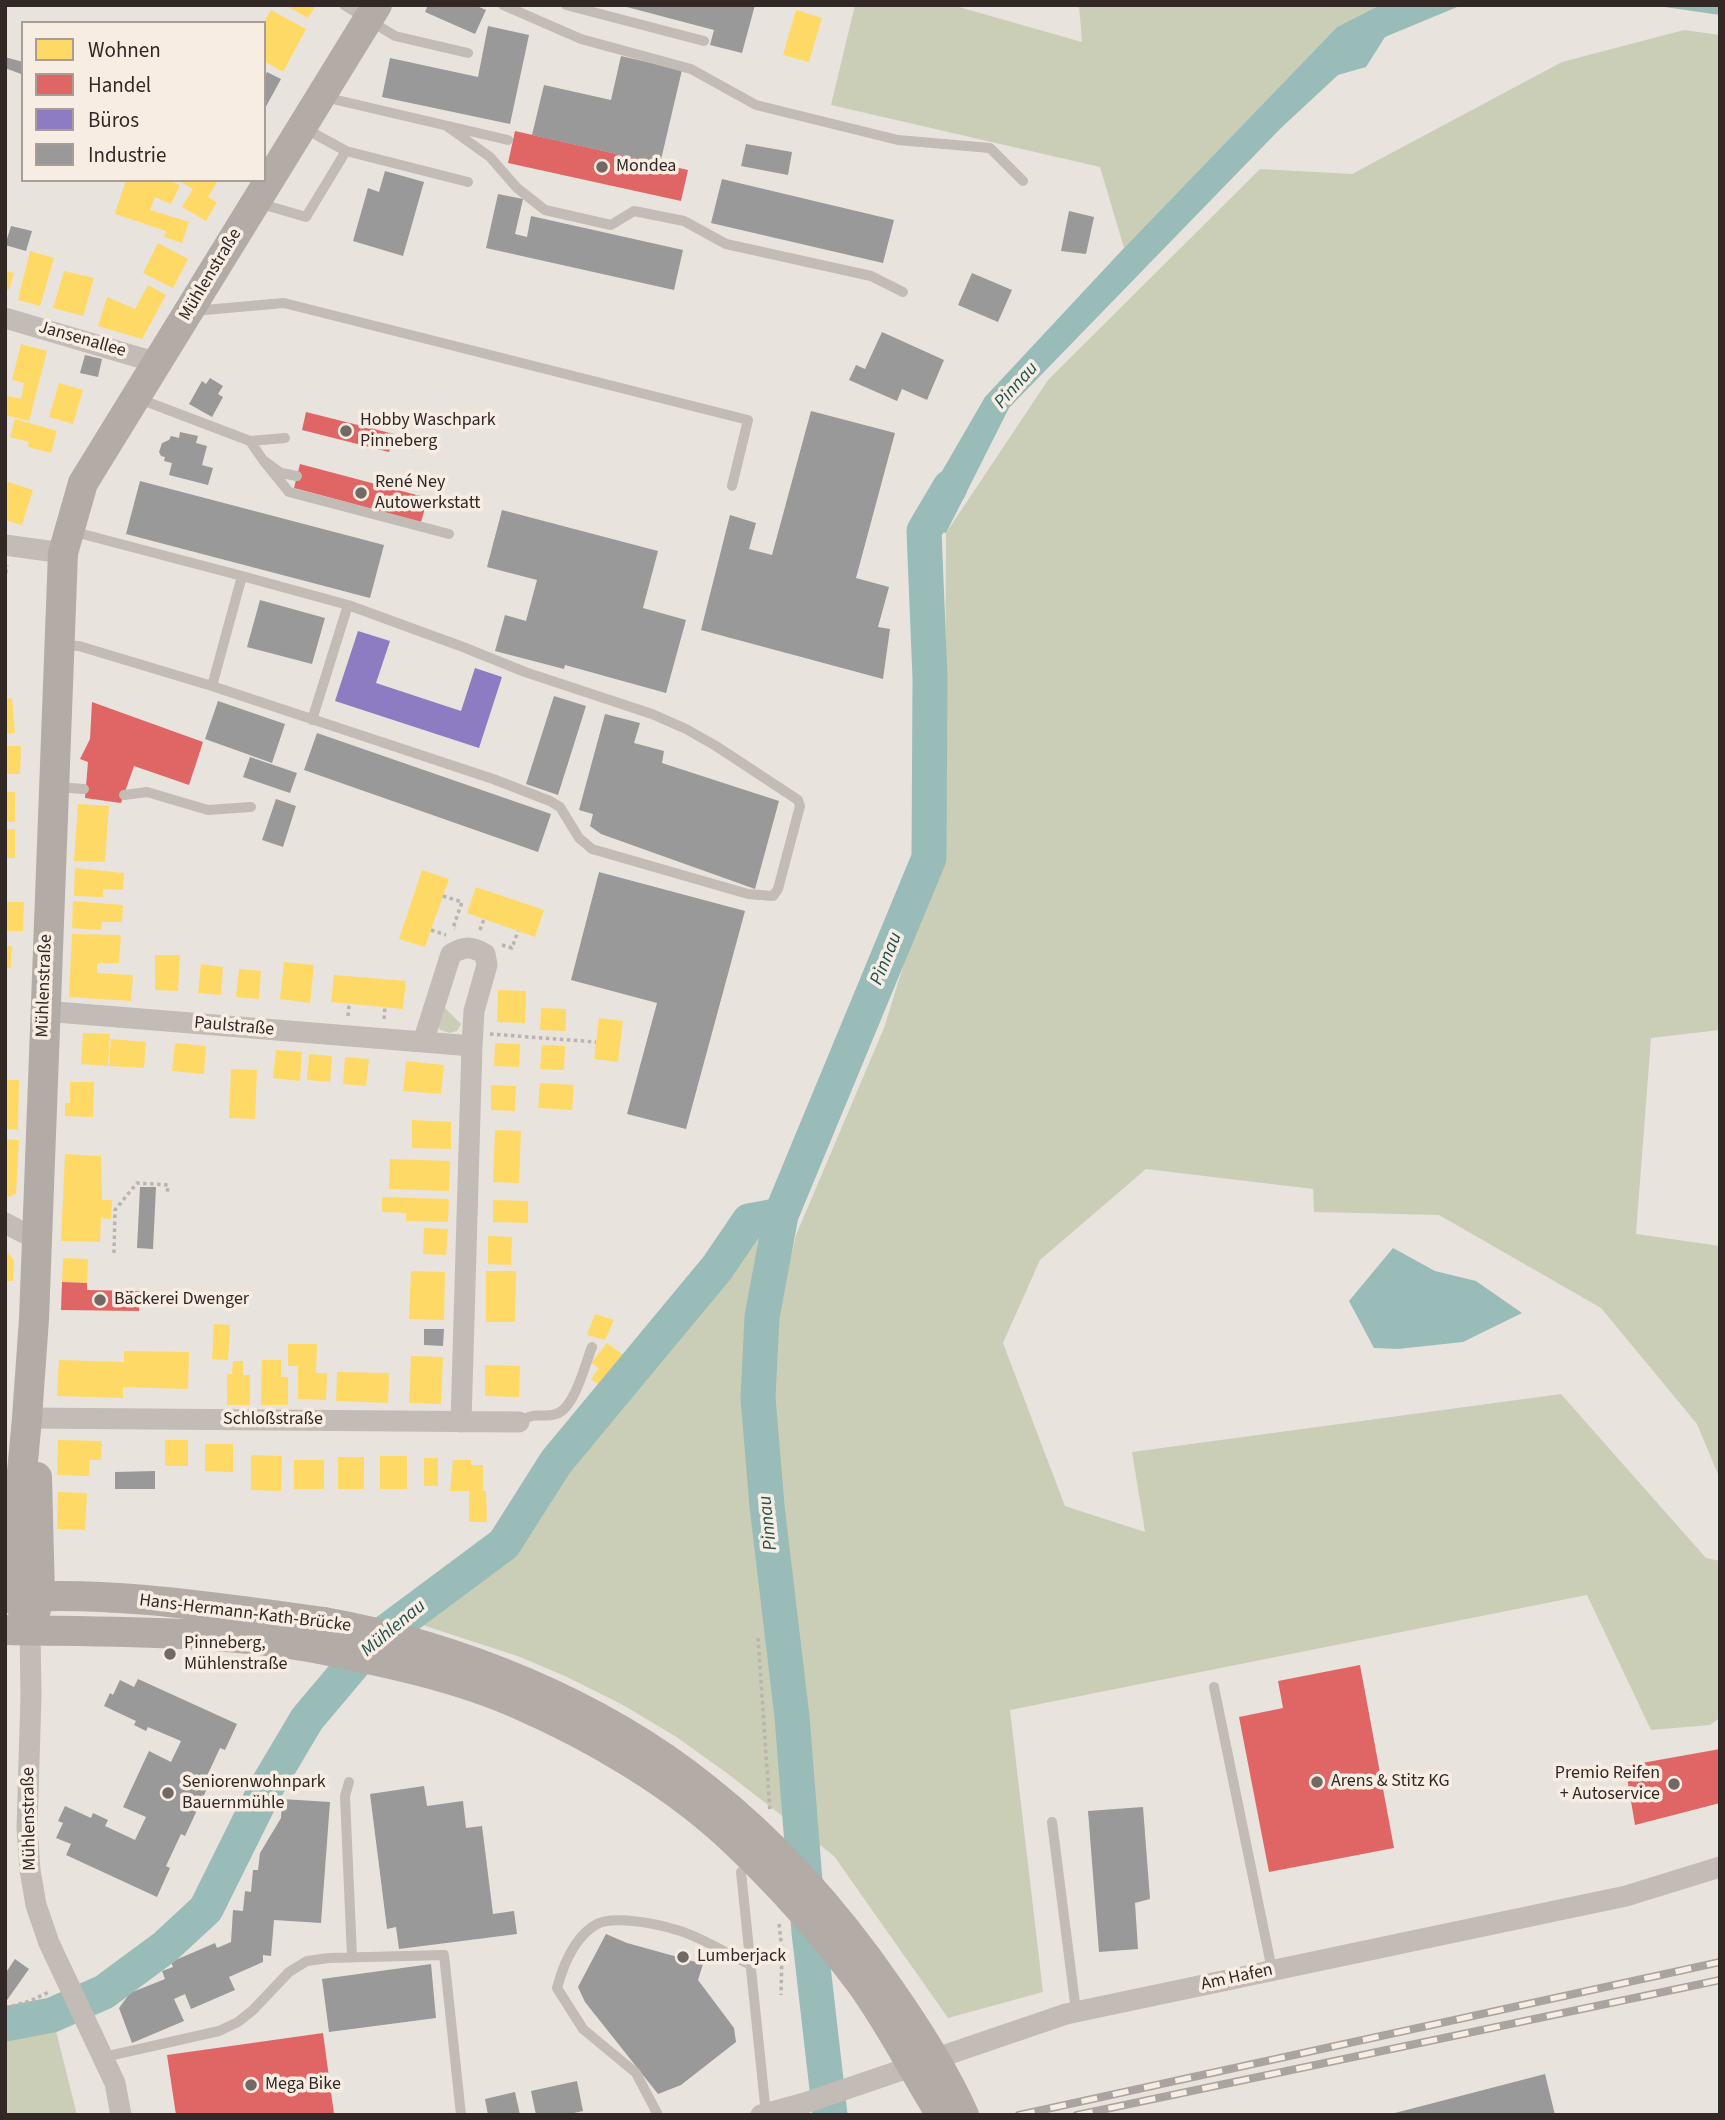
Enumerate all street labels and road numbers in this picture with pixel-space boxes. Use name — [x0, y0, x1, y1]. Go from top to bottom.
street label: Mühlenstraße — [175, 225, 247, 325]
street label: Jansenallee — [36, 317, 128, 363]
street label: Mühlenstraße — [32, 934, 58, 1038]
street label: Paulstraße — [193, 1013, 275, 1041]
street label: Schloßstraße — [223, 1409, 323, 1431]
street label: Hans-Hermann-Kath-Brücke — [138, 1590, 352, 1638]
street label: Mühlenstraße — [18, 1767, 42, 1871]
street label: Am Hafen — [1199, 1960, 1275, 1996]

